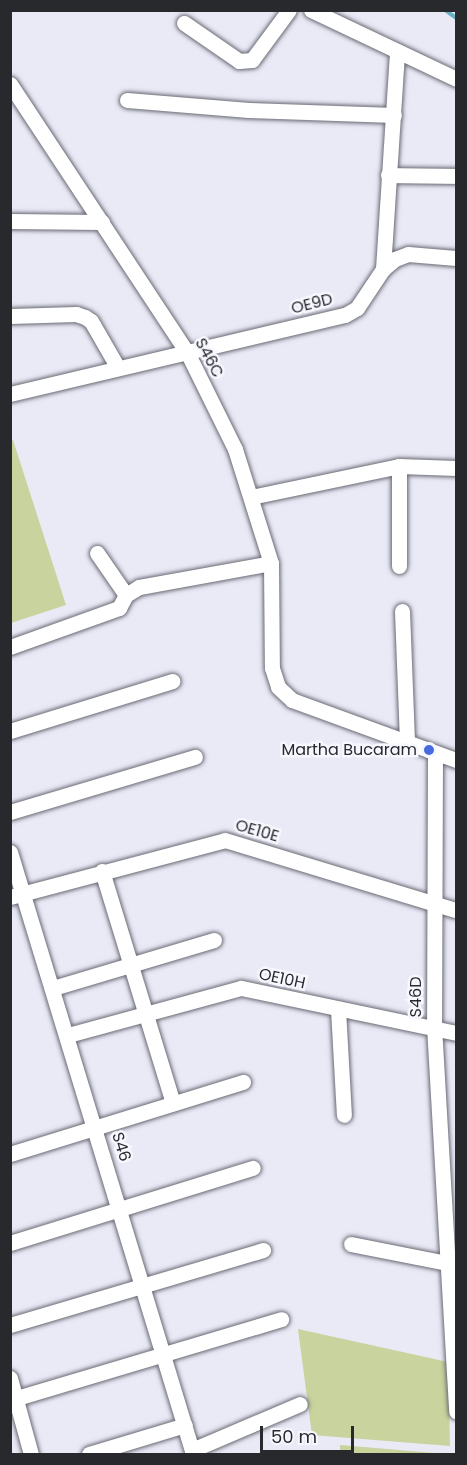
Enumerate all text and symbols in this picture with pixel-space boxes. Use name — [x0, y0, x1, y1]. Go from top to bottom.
street label: OE9D — [289, 290, 335, 318]
street label: S46C — [191, 335, 227, 381]
place label: Martha Bucaram — [281, 740, 417, 760]
marker: Martha Bucaram — [422, 743, 436, 757]
street label: OE10E — [233, 816, 281, 846]
street label: OE10H — [257, 965, 307, 993]
street label: S46D — [406, 977, 426, 1017]
street label: S46 — [107, 1130, 135, 1164]
scale bar — [263, 1414, 358, 1452]
text: 50 m — [271, 1424, 317, 1449]

